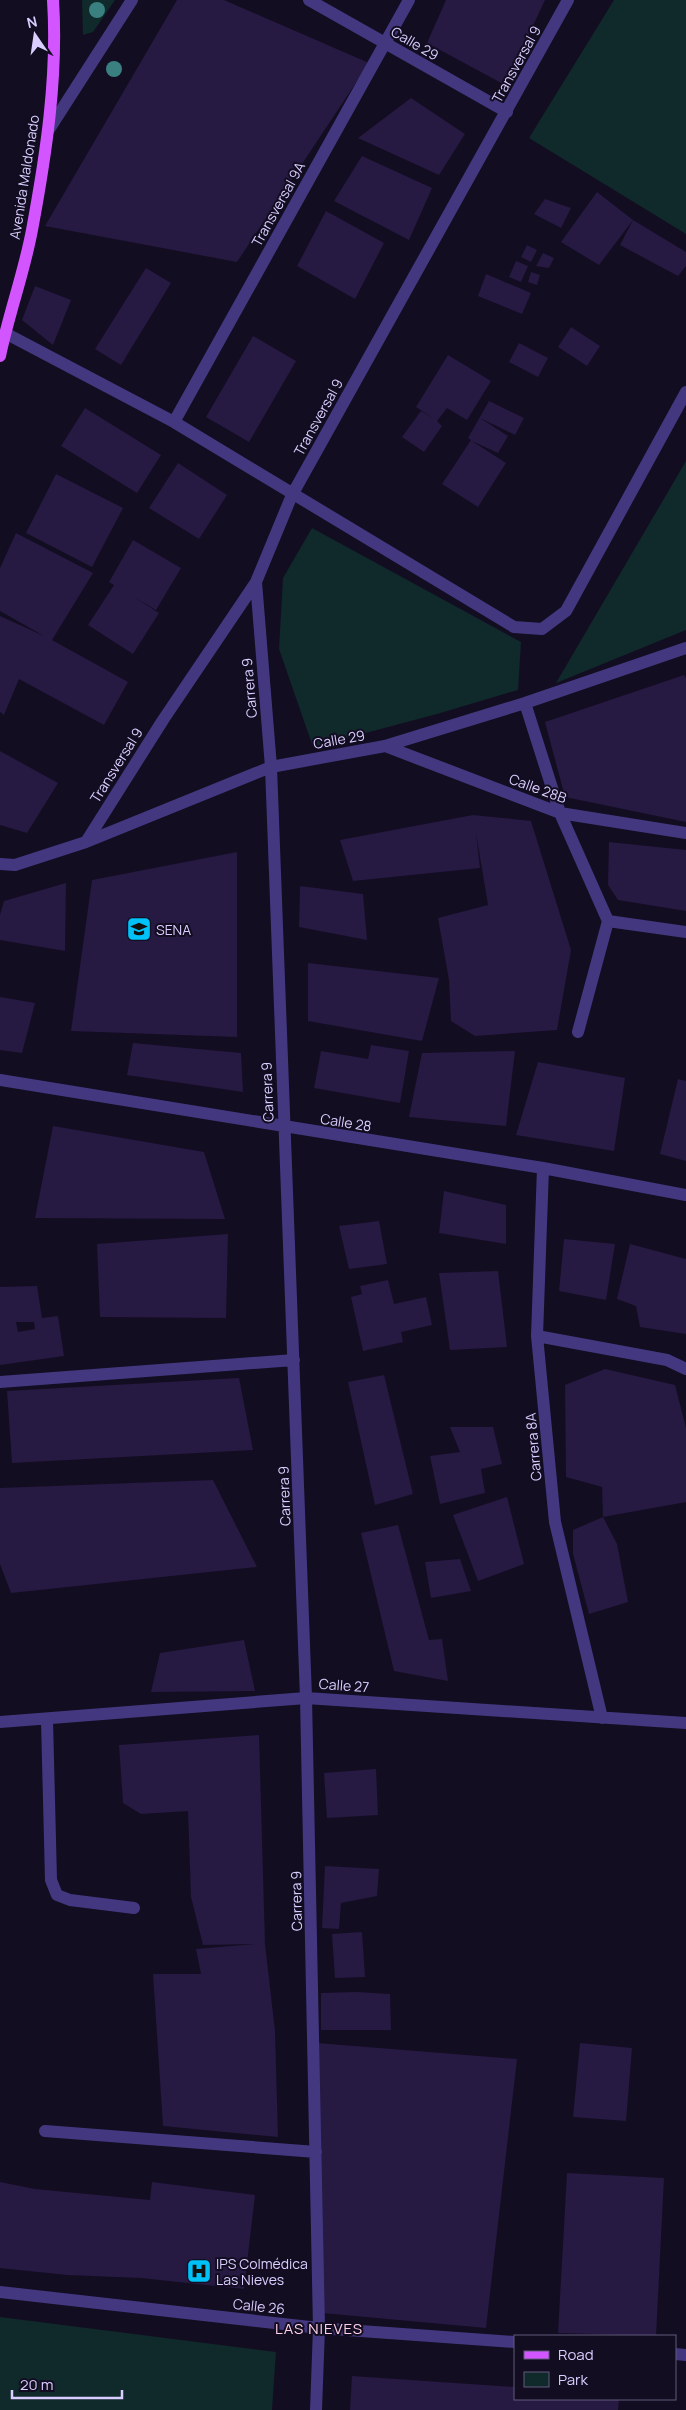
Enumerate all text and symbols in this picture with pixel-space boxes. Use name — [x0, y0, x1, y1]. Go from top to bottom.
north arrow — [10, 10, 60, 60]
text: N — [25, 11, 39, 32]
street label: Calle 29 — [388, 22, 442, 64]
street label: Transversal 9 — [487, 22, 545, 106]
street label: Avenida Maldonado — [5, 113, 43, 241]
street label: Transversal 9A — [247, 158, 309, 250]
street label: Transversal 9 — [289, 375, 347, 459]
street label: Carrera 9 — [237, 657, 261, 719]
street label: Transversal 9 — [85, 724, 147, 806]
street label: Calle 29 — [312, 725, 366, 753]
street label: Calle 28B — [507, 769, 570, 807]
school or university icon: SENA — [126, 916, 152, 942]
place label: SENA — [156, 920, 191, 939]
street label: Carrera 9 — [256, 1062, 278, 1122]
street label: Calle 28 — [319, 1109, 373, 1135]
street label: Carrera 8A — [521, 1412, 545, 1482]
street label: Carrera 9 — [273, 1466, 295, 1526]
street label: Calle 27 — [318, 1674, 370, 1696]
street label: Carrera 9 — [286, 1871, 306, 1931]
place label: IPS Colmédica Las Nieves — [216, 2254, 308, 2289]
hospital icon: IPS Colmédica Las Nieves — [186, 2258, 212, 2284]
street label: Calle 26 — [232, 2294, 286, 2318]
district label: LAS NIEVES — [275, 2318, 363, 2339]
legend — [514, 2335, 676, 2400]
text: Road — [558, 2344, 594, 2365]
scale bar — [12, 2368, 122, 2400]
text: Park — [558, 2369, 588, 2390]
text: 20 m — [20, 2374, 53, 2395]

